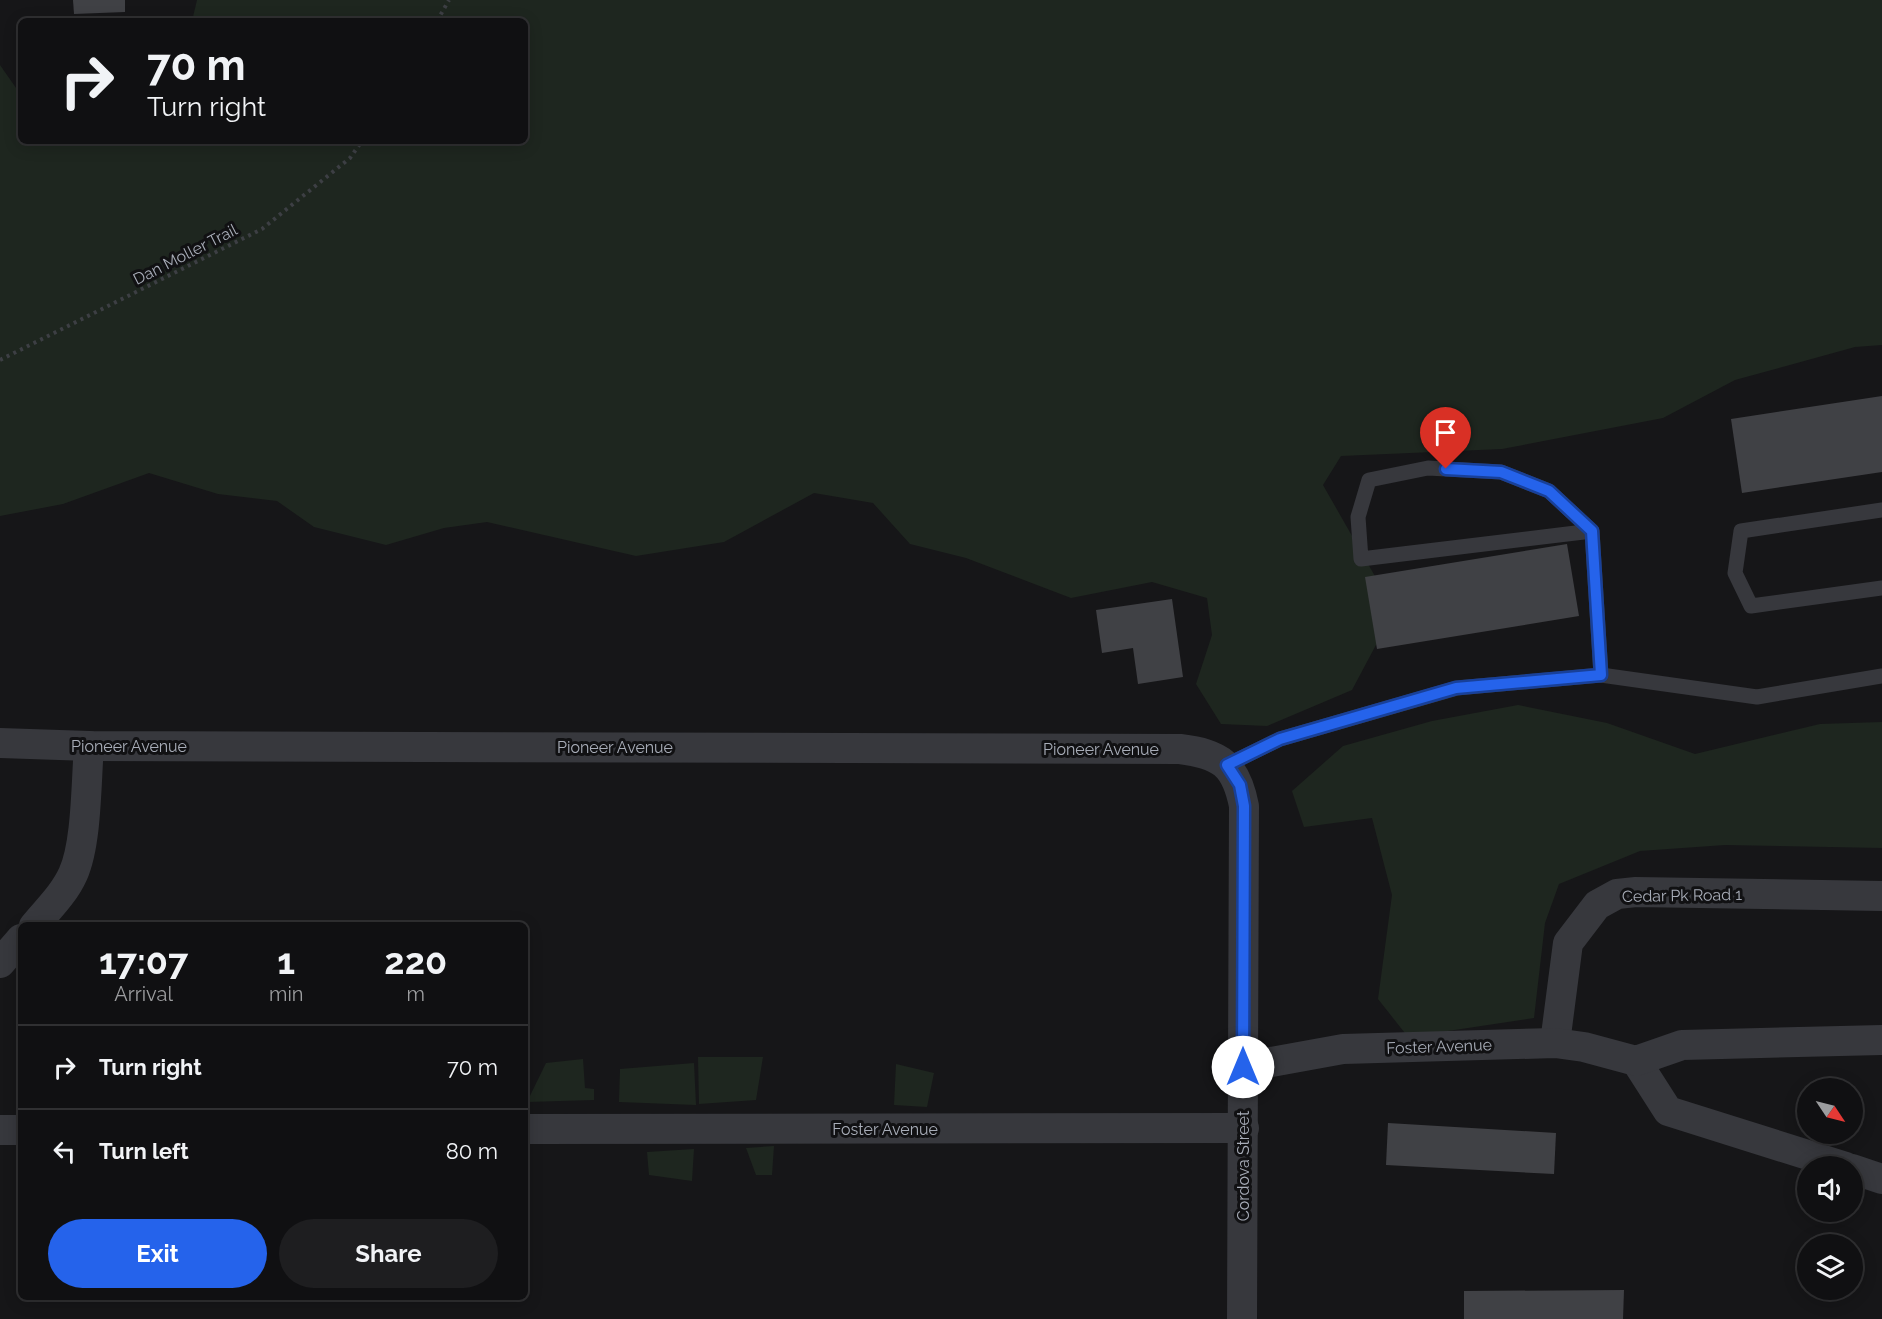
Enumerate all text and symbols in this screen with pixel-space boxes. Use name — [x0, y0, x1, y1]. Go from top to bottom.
text: 70 m — [147, 41, 246, 90]
icon: right — [48, 42, 126, 120]
text: Turn right — [147, 91, 266, 122]
street label: Dan Moller Trail — [130, 220, 241, 289]
pin — [1420, 407, 1471, 469]
icon: arrive — [1429, 416, 1462, 449]
street label: Pioneer Avenue — [71, 737, 187, 756]
street label: Pioneer Avenue — [557, 738, 673, 757]
street label: Pioneer Avenue — [1043, 740, 1159, 759]
street label: Cedar Pk Road 1 — [1622, 885, 1742, 906]
text: 17:07 — [99, 940, 188, 982]
text: 1 — [277, 940, 295, 982]
text: 220 — [384, 940, 447, 982]
text: Arrival — [114, 982, 173, 1006]
text: min — [269, 982, 303, 1006]
text: m — [407, 982, 425, 1006]
position arrow — [1211, 1035, 1275, 1099]
street label: Foster Avenue — [1386, 1035, 1492, 1058]
icon: right — [48, 1051, 81, 1084]
text: Turn right — [99, 1054, 202, 1080]
text: 70 m — [447, 1054, 498, 1080]
north arrow — [1797, 1078, 1863, 1144]
map controls — [1797, 1078, 1863, 1300]
street label: Cordova Street — [1234, 1110, 1253, 1221]
street label: Foster Avenue — [832, 1120, 938, 1139]
icon: left — [48, 1135, 81, 1168]
text: Turn left — [99, 1138, 189, 1164]
text: 80 m — [446, 1138, 498, 1164]
button: sound — [1797, 1156, 1863, 1222]
button: Exit — [48, 1219, 267, 1288]
button: Share — [279, 1219, 498, 1288]
button: layers — [1797, 1234, 1863, 1300]

